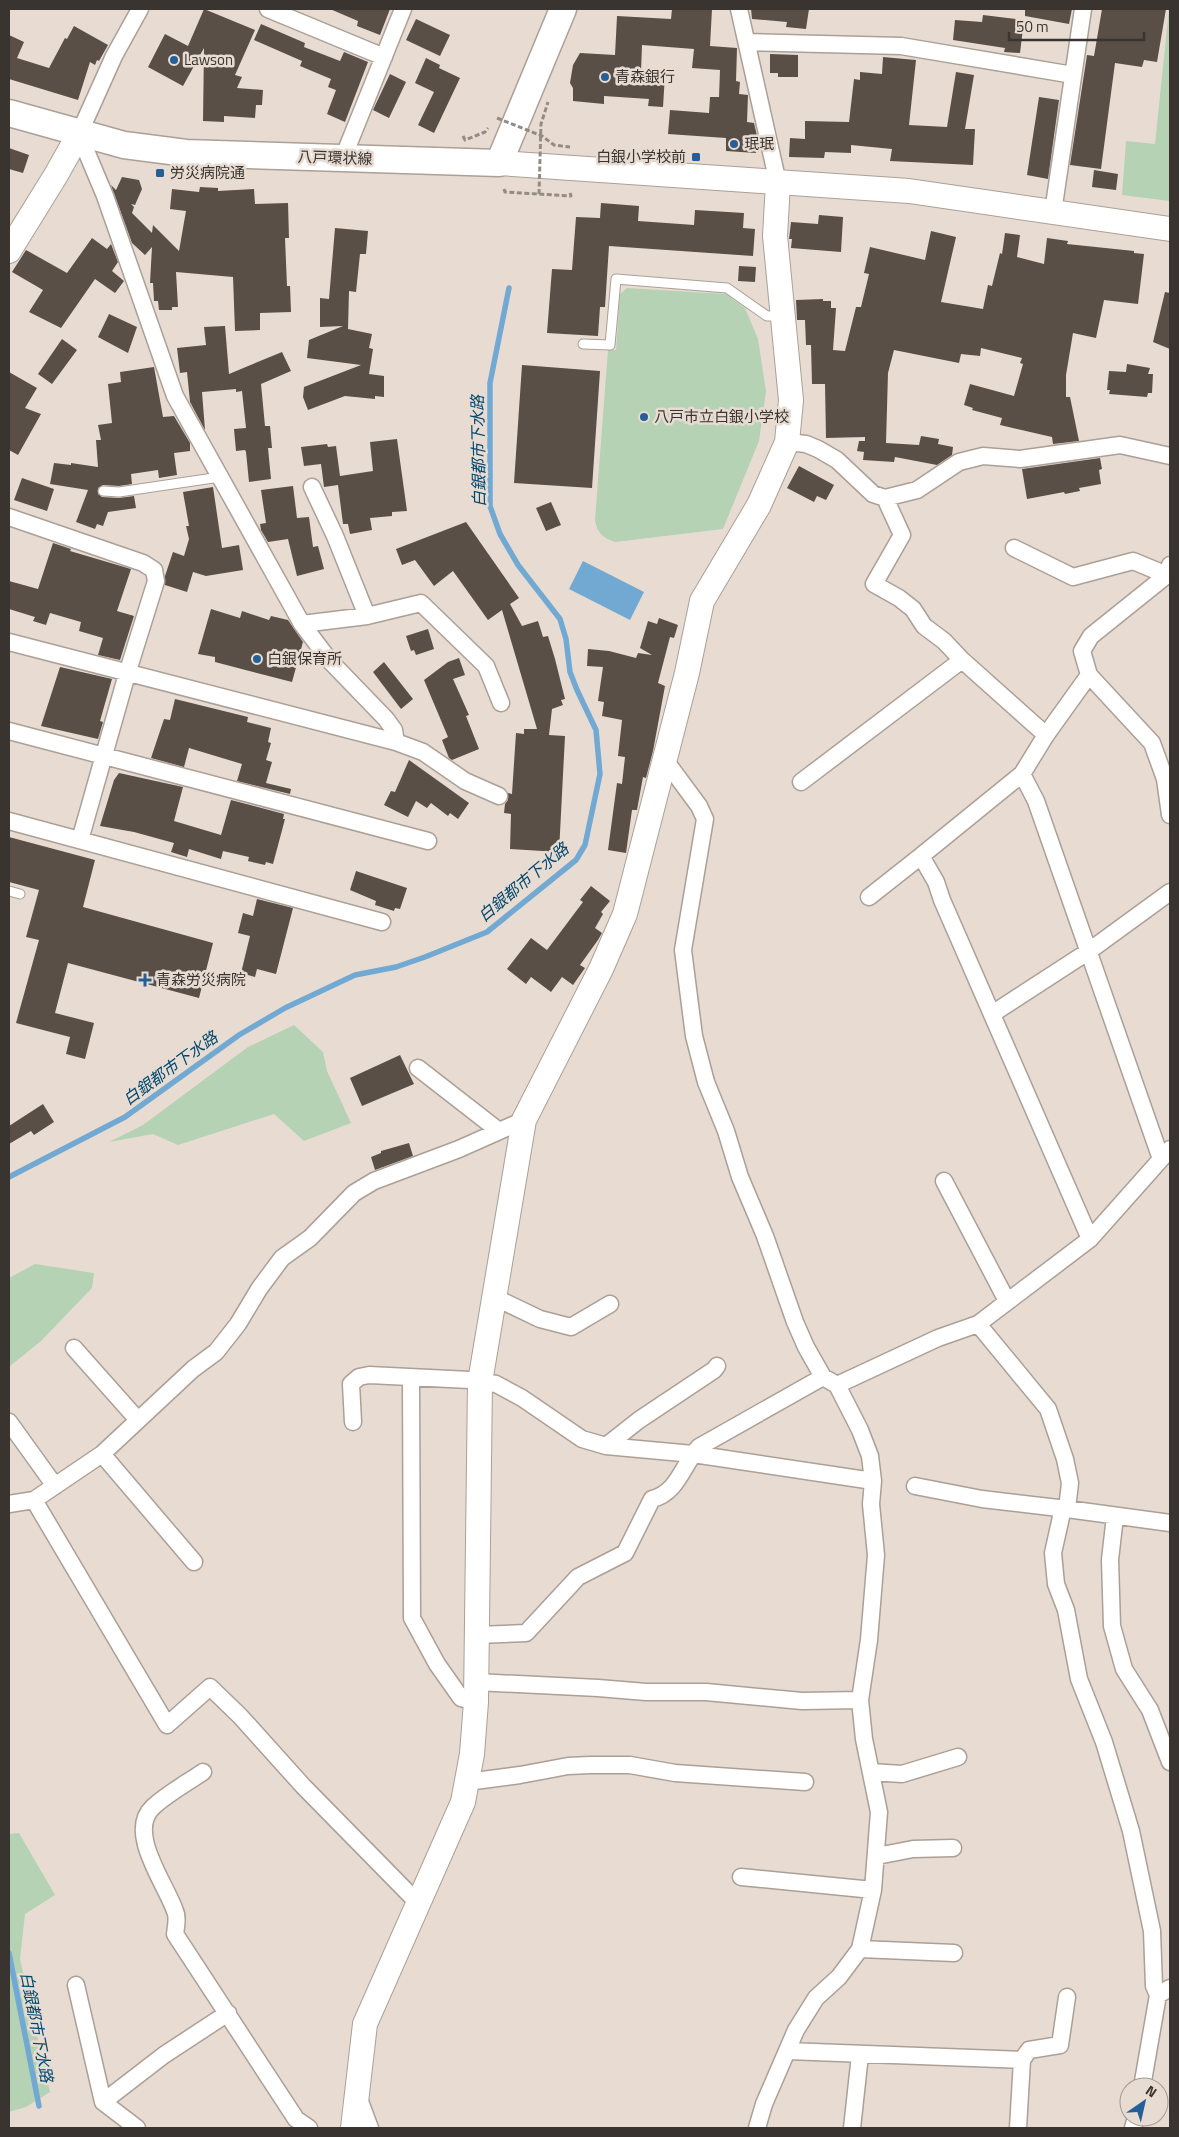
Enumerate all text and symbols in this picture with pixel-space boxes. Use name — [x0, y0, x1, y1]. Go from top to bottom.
scale bar — [1009, 10, 1144, 42]
text: 50 m — [1016, 15, 1049, 38]
place label: Lawson — [184, 48, 233, 71]
marker: Lawson — [168, 54, 180, 66]
place label: 青森銀行 — [615, 65, 675, 88]
marker: 青森銀行 — [599, 71, 611, 83]
place label: 珉珉 — [744, 132, 774, 155]
marker: 珉珉 — [728, 138, 740, 150]
street label: 八戸環状線 — [297, 145, 373, 170]
place label: 白銀小学校前 — [596, 145, 686, 168]
marker: 白銀小学校前 — [690, 151, 702, 163]
place label: 労災病院通 — [170, 161, 245, 184]
marker: 労災病院通 — [154, 167, 166, 179]
water label: 白銀都市下水路 — [465, 393, 491, 507]
place label: 八戸市立白銀小学校 — [654, 405, 789, 428]
marker: 八戸市立白銀小学校 — [638, 411, 650, 423]
place label: 白銀保育所 — [267, 647, 342, 670]
marker: 白銀保育所 — [251, 653, 263, 665]
water label: 白銀都市下水路 — [472, 836, 575, 927]
place label: 青森労災病院 — [156, 968, 246, 991]
marker: 青森労災病院 — [138, 973, 152, 987]
water label: 白銀都市下水路 — [118, 1024, 224, 1111]
water label: 白銀都市下水路 — [15, 1970, 60, 2086]
north arrow — [1119, 2077, 1169, 2127]
text: N — [1142, 2079, 1161, 2102]

